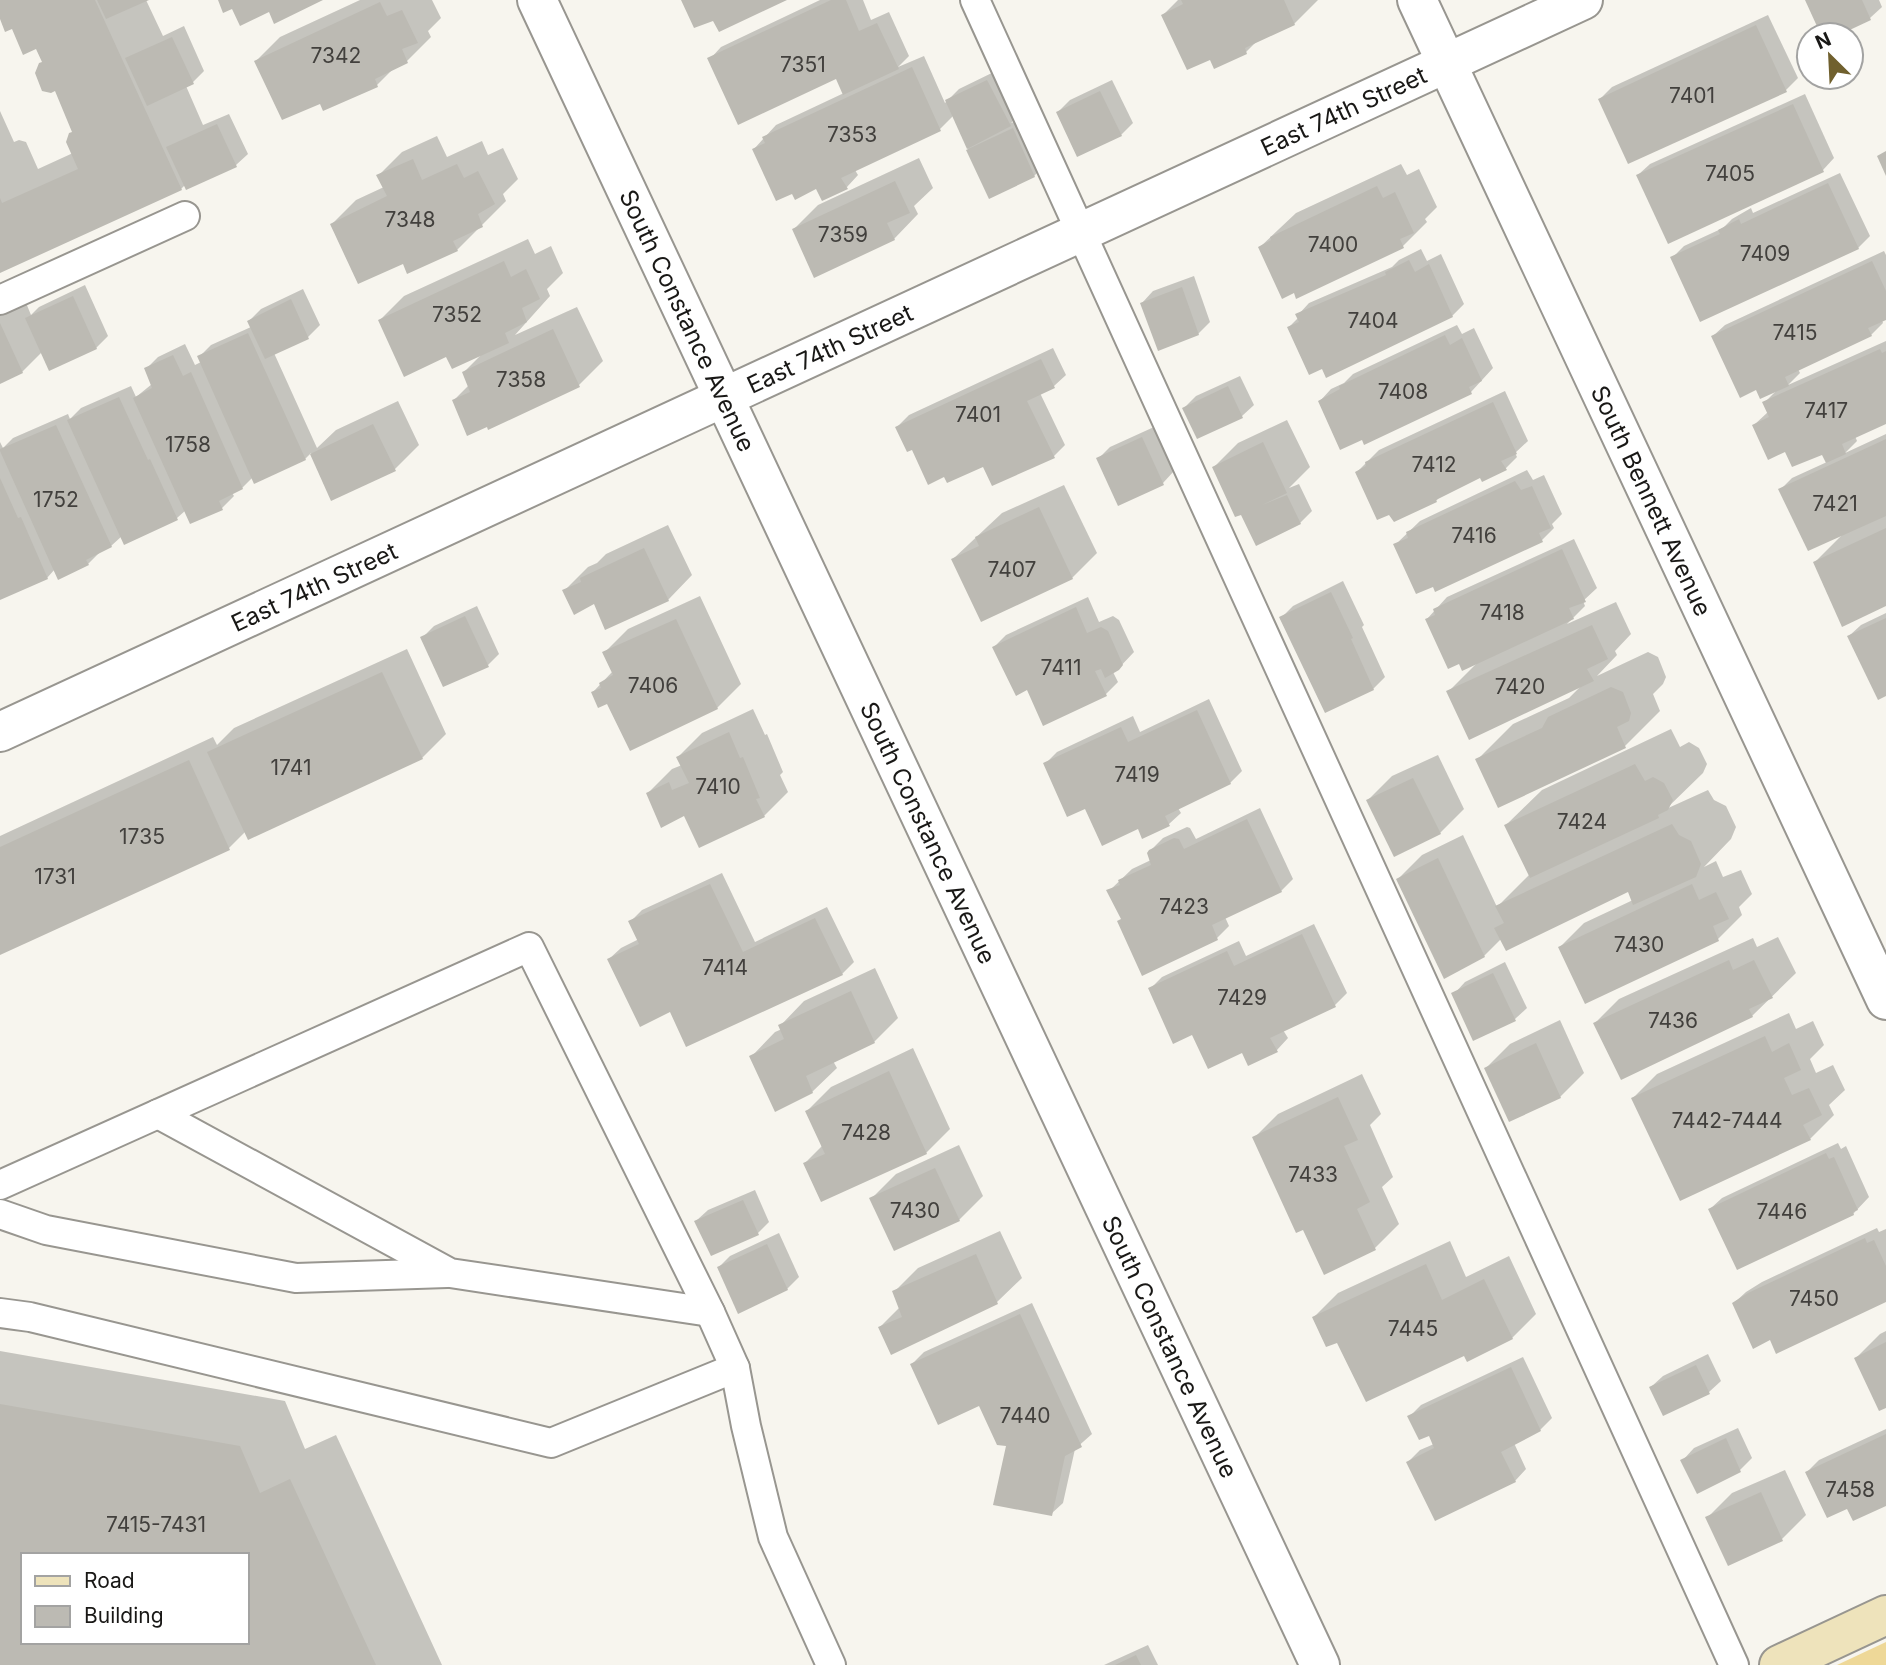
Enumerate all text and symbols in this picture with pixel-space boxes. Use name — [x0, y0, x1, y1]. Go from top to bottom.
north arrow — [1795, 21, 1865, 91]
text: N — [1812, 27, 1835, 54]
house number: 7342 — [311, 43, 361, 68]
house number: 7351 — [780, 52, 826, 77]
street label: East 74th Street — [1256, 60, 1431, 162]
house number: 7401 — [1669, 83, 1715, 108]
house number: 7353 — [827, 122, 877, 147]
house number: 7405 — [1705, 161, 1755, 186]
street label: South Constance Avenue — [614, 185, 762, 456]
house number: 7348 — [384, 207, 436, 232]
house number: 7359 — [818, 222, 868, 247]
house number: 7400 — [1308, 232, 1358, 257]
house number: 7409 — [1740, 241, 1790, 266]
street label: East 74th Street — [742, 297, 917, 399]
house number: 7352 — [432, 302, 482, 327]
house number: 7404 — [1347, 308, 1399, 333]
house number: 7415 — [1772, 320, 1818, 345]
house number: 7358 — [496, 367, 546, 392]
house number: 7408 — [1378, 379, 1428, 404]
street label: South Bennett Avenue — [1585, 381, 1718, 621]
house number: 7417 — [1804, 398, 1848, 423]
house number: 7401 — [955, 402, 1001, 427]
house number: 1758 — [165, 432, 211, 457]
house number: 7412 — [1411, 452, 1457, 477]
house number: 1752 — [33, 487, 79, 512]
house number: 7421 — [1812, 491, 1858, 516]
house number: 7416 — [1451, 523, 1497, 548]
street label: East 74th Street — [227, 536, 402, 638]
house number: 7407 — [988, 557, 1036, 582]
house number: 7418 — [1479, 600, 1525, 625]
house number: 7411 — [1041, 655, 1081, 680]
house number: 7406 — [628, 673, 678, 698]
house number: 7420 — [1495, 674, 1545, 699]
street label: South Constance Avenue — [855, 697, 1003, 968]
house number: 1741 — [271, 755, 311, 780]
house number: 7419 — [1114, 762, 1160, 787]
house number: 7410 — [695, 774, 741, 799]
house number: 7424 — [1557, 809, 1607, 834]
house number: 1735 — [119, 824, 165, 849]
house number: 1731 — [34, 864, 76, 889]
house number: 7423 — [1159, 894, 1209, 919]
house number: 7430 — [1614, 932, 1664, 957]
house number: 7414 — [702, 955, 748, 980]
house number: 7429 — [1217, 985, 1267, 1010]
house number: 7436 — [1648, 1008, 1698, 1033]
house number: 7442-7444 — [1671, 1108, 1783, 1133]
house number: 7428 — [841, 1120, 891, 1145]
house number: 7433 — [1288, 1162, 1338, 1187]
house number: 7430 — [890, 1198, 940, 1223]
house number: 7446 — [1757, 1199, 1807, 1224]
street label: South Constance Avenue — [1096, 1211, 1244, 1482]
house number: 7450 — [1789, 1286, 1839, 1311]
house number: 7445 — [1388, 1316, 1438, 1341]
house number: 7440 — [999, 1403, 1051, 1428]
house number: 7458 — [1825, 1477, 1875, 1502]
house number: 7415-7431 — [106, 1512, 206, 1537]
legend — [21, 1553, 248, 1644]
text: Road — [84, 1568, 135, 1593]
text: Building — [84, 1603, 164, 1628]

